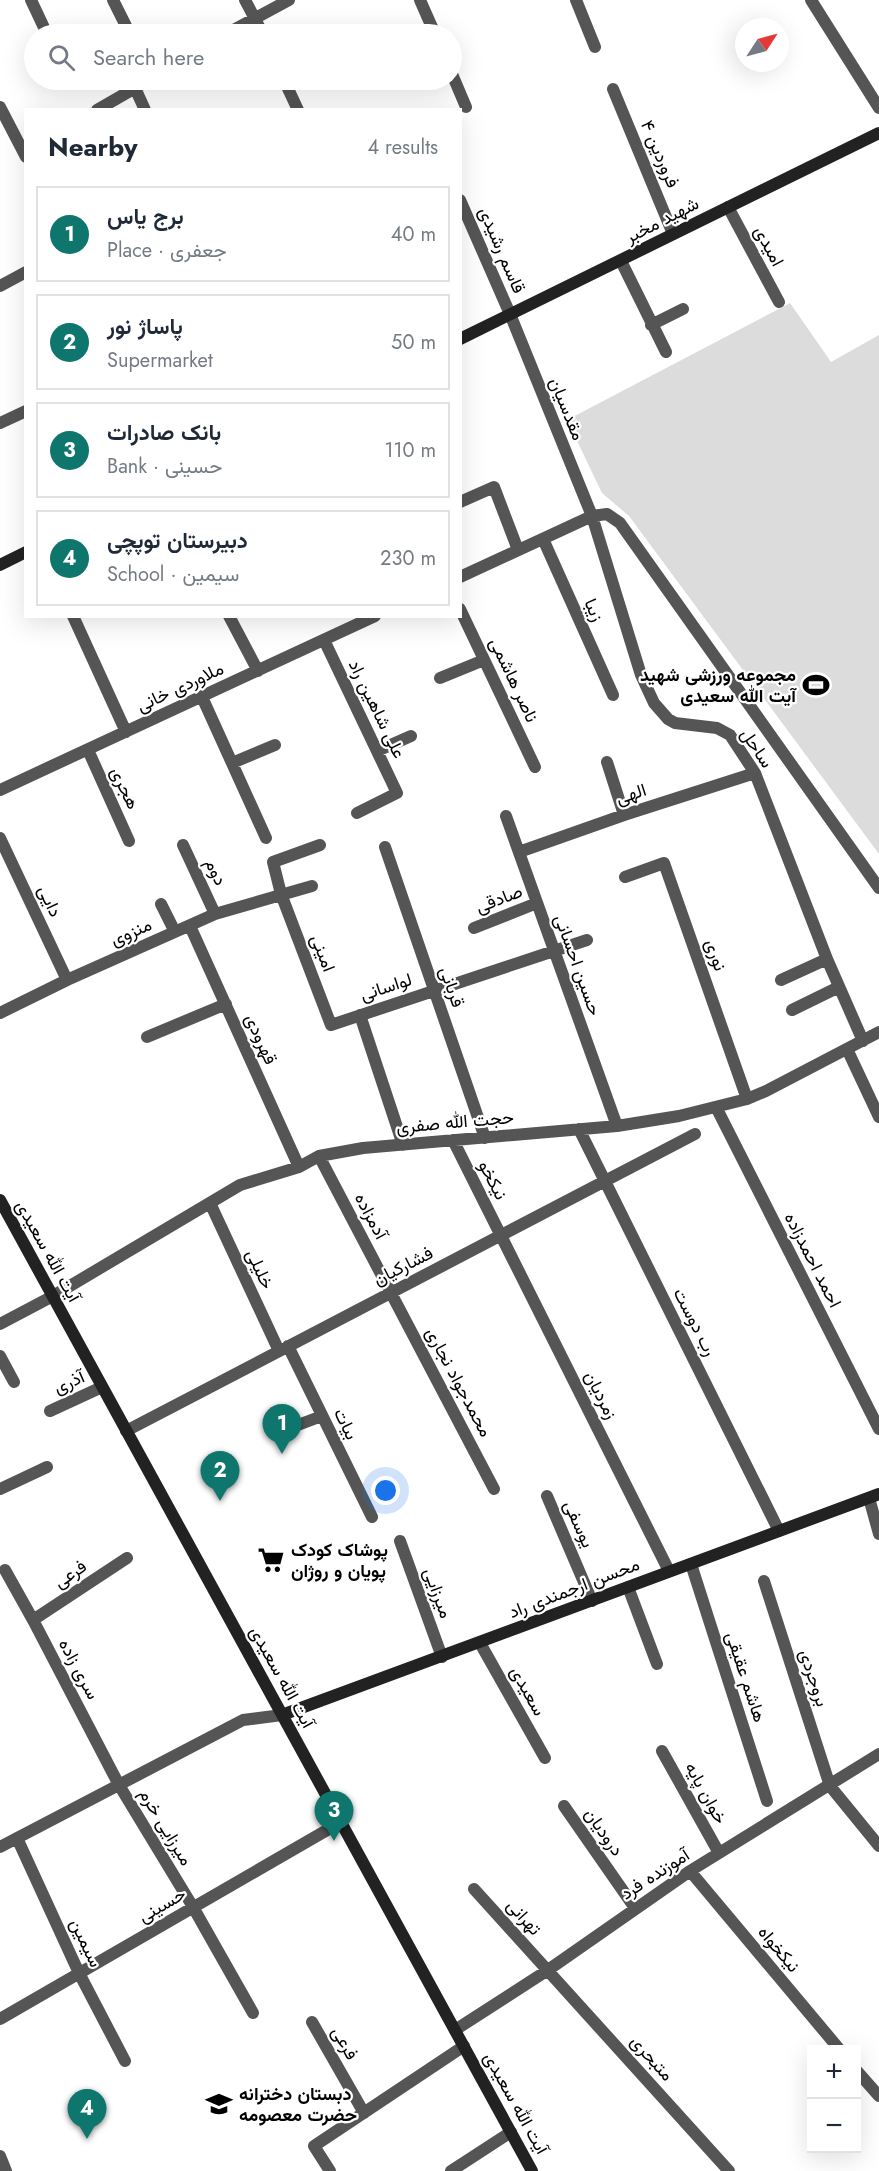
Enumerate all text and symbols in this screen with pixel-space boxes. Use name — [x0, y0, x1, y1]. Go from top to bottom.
north arrow — [735, 18, 789, 72]
search box — [24, 24, 462, 90]
icon: search — [45, 41, 78, 74]
text: Search here — [93, 41, 204, 73]
street label: فروردین ۴ — [634, 116, 686, 192]
text: Nearby — [48, 128, 137, 166]
text: 4 results — [367, 133, 438, 162]
street label: شهید مخبر — [620, 190, 703, 250]
text: برج یاس — [107, 200, 184, 232]
street label: قاسم رشیدی — [472, 203, 532, 297]
text: 1 — [64, 220, 75, 249]
text: 40 m — [391, 220, 436, 249]
street label: امیدی — [748, 221, 790, 271]
text: Place · جعفری — [107, 236, 227, 265]
text: پاساژ نور — [107, 310, 183, 342]
text: 2 — [63, 328, 76, 357]
text: 50 m — [391, 328, 436, 357]
text: Supermarket — [107, 346, 213, 375]
street label: مقدسیان — [543, 374, 591, 444]
text: بانک صادرات — [107, 416, 221, 448]
text: 3 — [63, 436, 76, 465]
text: 110 m — [384, 436, 436, 465]
text: Bank · حسینی — [107, 452, 222, 481]
text: دبیرستان توپچی — [107, 524, 248, 556]
text: 4 — [63, 544, 76, 573]
text: 230 m — [380, 544, 436, 573]
text: School · سیمین — [107, 560, 239, 589]
street label: زیبا — [578, 594, 610, 626]
street label: ناصر هاشمی — [483, 633, 545, 727]
street label: ملاوردی خانی — [132, 655, 228, 719]
street label: علی شاهین راد — [342, 655, 412, 763]
place label: مجموعه ورزشی شهید آیت‌ الله سعیدی — [640, 662, 797, 709]
sports icon: مجموعه ورزشی شهید آیت‌ الله سعیدی — [801, 670, 831, 700]
street label: ساحل — [734, 723, 780, 773]
street label: هجری — [104, 762, 146, 814]
street label: الهی — [612, 777, 650, 811]
street label: دوم — [198, 854, 234, 890]
street label: صادقی — [472, 878, 526, 920]
street label: دایی — [31, 881, 69, 921]
street label: منزوی — [106, 911, 156, 953]
street label: حسین احسانی — [548, 911, 608, 1019]
street label: امینی — [304, 931, 342, 975]
street label: نوری — [698, 936, 734, 974]
street label: قربانی — [433, 963, 471, 1011]
street label: لواسانی — [357, 966, 415, 1008]
street label: قهرودی — [238, 1009, 284, 1069]
street label: حجت الله صفری — [395, 1104, 515, 1140]
street label: نیکخو — [472, 1156, 514, 1204]
street label: آدمزاده — [348, 1188, 395, 1245]
street label: آیت الله سعیدی — [9, 1195, 88, 1308]
street label: احمد احمدزاده — [778, 1208, 848, 1312]
street label: فشارکیان — [369, 1240, 437, 1292]
street label: خلیلی — [239, 1245, 281, 1293]
street label: رب دوست — [667, 1283, 723, 1361]
street label: محمدجواد نجاری — [419, 1322, 499, 1442]
street label: آذری — [49, 1363, 90, 1400]
street label: زمردیان — [578, 1366, 624, 1424]
pin: 1 — [262, 1404, 302, 1454]
street label: بیات — [327, 1404, 365, 1444]
pin: 2 — [200, 1452, 240, 1501]
your location — [371, 1476, 400, 1505]
street label: یوسفی — [557, 1496, 601, 1552]
place label: پوشاک کودک پویان و روژان — [291, 1537, 388, 1584]
supermarket icon: پوشاک کودک پویان و روژان — [256, 1545, 286, 1575]
street label: محسن ارجمندی راد — [505, 1551, 643, 1625]
street label: فرعی — [48, 1553, 92, 1595]
street label: میرزایی — [417, 1564, 459, 1622]
street label: آیت الله سعیدی — [243, 1621, 322, 1734]
street label: هاشم عقیقی — [719, 1628, 773, 1726]
street label: سری زاده — [52, 1634, 106, 1704]
street label: بروجردی — [793, 1646, 835, 1710]
street label: سعیدی — [504, 1661, 552, 1721]
street label: خوان پایه — [678, 1757, 734, 1829]
street label: میرزایی خرم — [133, 1783, 199, 1871]
pin: 3 — [314, 1792, 354, 1841]
street label: درودیان — [578, 1803, 630, 1861]
street label: آموزنده فرد — [615, 1841, 696, 1906]
street label: حسینی — [133, 1881, 191, 1929]
street label: تهرانی — [501, 1893, 547, 1941]
street label: سیمین — [63, 1914, 109, 1972]
street label: نیکخواه — [752, 1920, 806, 1978]
street label: فرعی — [325, 2021, 365, 2065]
street label: متبحری — [624, 2029, 680, 2087]
map controls — [807, 2045, 861, 2153]
button: + — [807, 2045, 861, 2099]
street label: آیت الله سعیدی — [477, 2047, 556, 2160]
place label: دبستان دخترانه حضرت معصومه — [239, 2081, 357, 2128]
school or university icon: دبستان دخترانه حضرت معصومه — [204, 2089, 234, 2119]
pin: 4 — [68, 2090, 106, 2139]
button: − — [807, 2099, 861, 2153]

